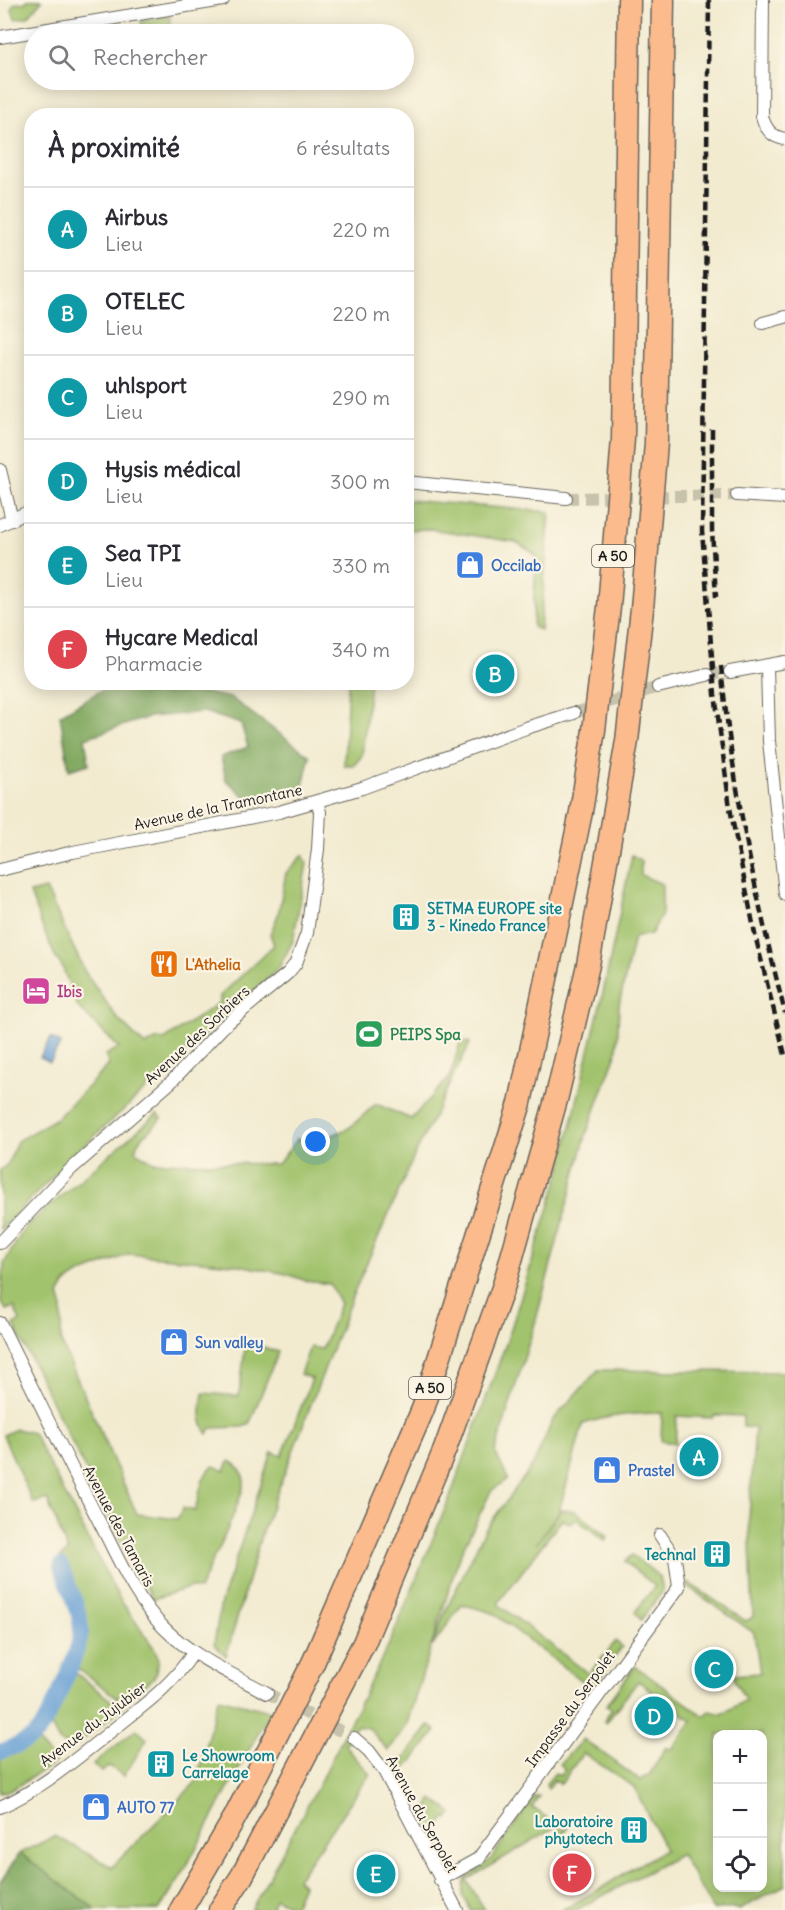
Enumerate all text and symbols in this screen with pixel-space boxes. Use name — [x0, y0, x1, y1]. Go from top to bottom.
search box — [24, 24, 414, 90]
icon: search — [45, 41, 78, 74]
text: Rechercher — [93, 43, 208, 71]
text: À proximité — [48, 131, 180, 164]
text: 6 résultats — [296, 135, 390, 160]
text: Airbus — [105, 203, 168, 231]
text: A — [61, 217, 74, 242]
text: 220 m — [333, 217, 390, 242]
text: Lieu — [105, 231, 143, 256]
text: OTELEC — [105, 287, 185, 315]
text: B — [61, 301, 74, 326]
text: 220 m — [333, 301, 390, 326]
text: Lieu — [105, 315, 143, 340]
text: uhlsport — [105, 371, 187, 399]
text: C — [61, 385, 74, 410]
text: 290 m — [332, 385, 390, 410]
text: Lieu — [105, 399, 143, 424]
text: Hysis médical — [105, 455, 241, 483]
text: D — [60, 469, 75, 494]
text: 300 m — [330, 469, 390, 494]
text: Lieu — [105, 483, 143, 508]
text: Sea TPI — [105, 539, 181, 567]
road number: A 50 — [592, 545, 634, 567]
shop icon: Occilab — [454, 549, 486, 581]
text: E — [62, 553, 73, 578]
text: 330 m — [332, 553, 390, 578]
place label: Occilab — [491, 556, 541, 575]
text: Lieu — [105, 567, 143, 592]
text: Hycare Medical — [105, 623, 258, 651]
text: F — [62, 637, 73, 662]
text: 340 m — [332, 637, 390, 662]
text: Pharmacie — [105, 651, 202, 676]
pin: B — [476, 652, 514, 696]
street label: Avenue de la Tramontane — [132, 780, 304, 834]
place label: SETMA EUROPE site 3 - Kinedo France — [427, 899, 562, 935]
building icon: SETMA EUROPE site 3 - Kinedo France — [390, 901, 422, 933]
restaurant icon: L'Athelia — [148, 948, 180, 980]
place label: L'Athelia — [185, 955, 241, 974]
hotel icon: Ibis — [20, 975, 52, 1007]
street label: Avenue des Sorbiers — [141, 981, 254, 1089]
place label: Ibis — [57, 982, 82, 1001]
sports icon: PEIPS Spa — [353, 1018, 385, 1050]
place label: PEIPS Spa — [390, 1025, 461, 1045]
your location — [301, 1127, 330, 1156]
shop icon: Sun valley — [158, 1326, 190, 1358]
place label: Sun valley — [195, 1333, 263, 1353]
road number: A 50 — [409, 1377, 451, 1399]
pin: A — [680, 1434, 718, 1480]
shop icon: Prastel — [591, 1454, 623, 1486]
place label: Prastel — [628, 1461, 675, 1480]
street label: Avenue des Tamaris — [79, 1462, 159, 1590]
building icon: Technal — [701, 1538, 733, 1570]
place label: Technal — [644, 1545, 696, 1564]
pin: C — [694, 1646, 734, 1692]
street label: Impasse du Serpolet — [521, 1647, 619, 1771]
street label: Avenue du Jujubier — [36, 1677, 150, 1771]
pin: D — [634, 1694, 674, 1738]
map controls — [713, 1730, 767, 1892]
button: + — [713, 1730, 767, 1784]
place label: Le Showroom Carrelage — [182, 1746, 275, 1783]
building icon: Le Showroom Carrelage — [145, 1748, 177, 1780]
street label: Avenue du Serpolet — [382, 1752, 462, 1876]
button: − — [713, 1784, 767, 1838]
shop icon: AUTO 77 — [80, 1791, 112, 1823]
place label: AUTO 77 — [117, 1798, 175, 1817]
place label: Laboratoire phytotech — [535, 1812, 613, 1849]
building icon: Laboratoire phytotech — [618, 1814, 650, 1846]
button: locate — [713, 1838, 767, 1892]
pin: F — [552, 1850, 592, 1896]
pin: E — [356, 1852, 395, 1896]

